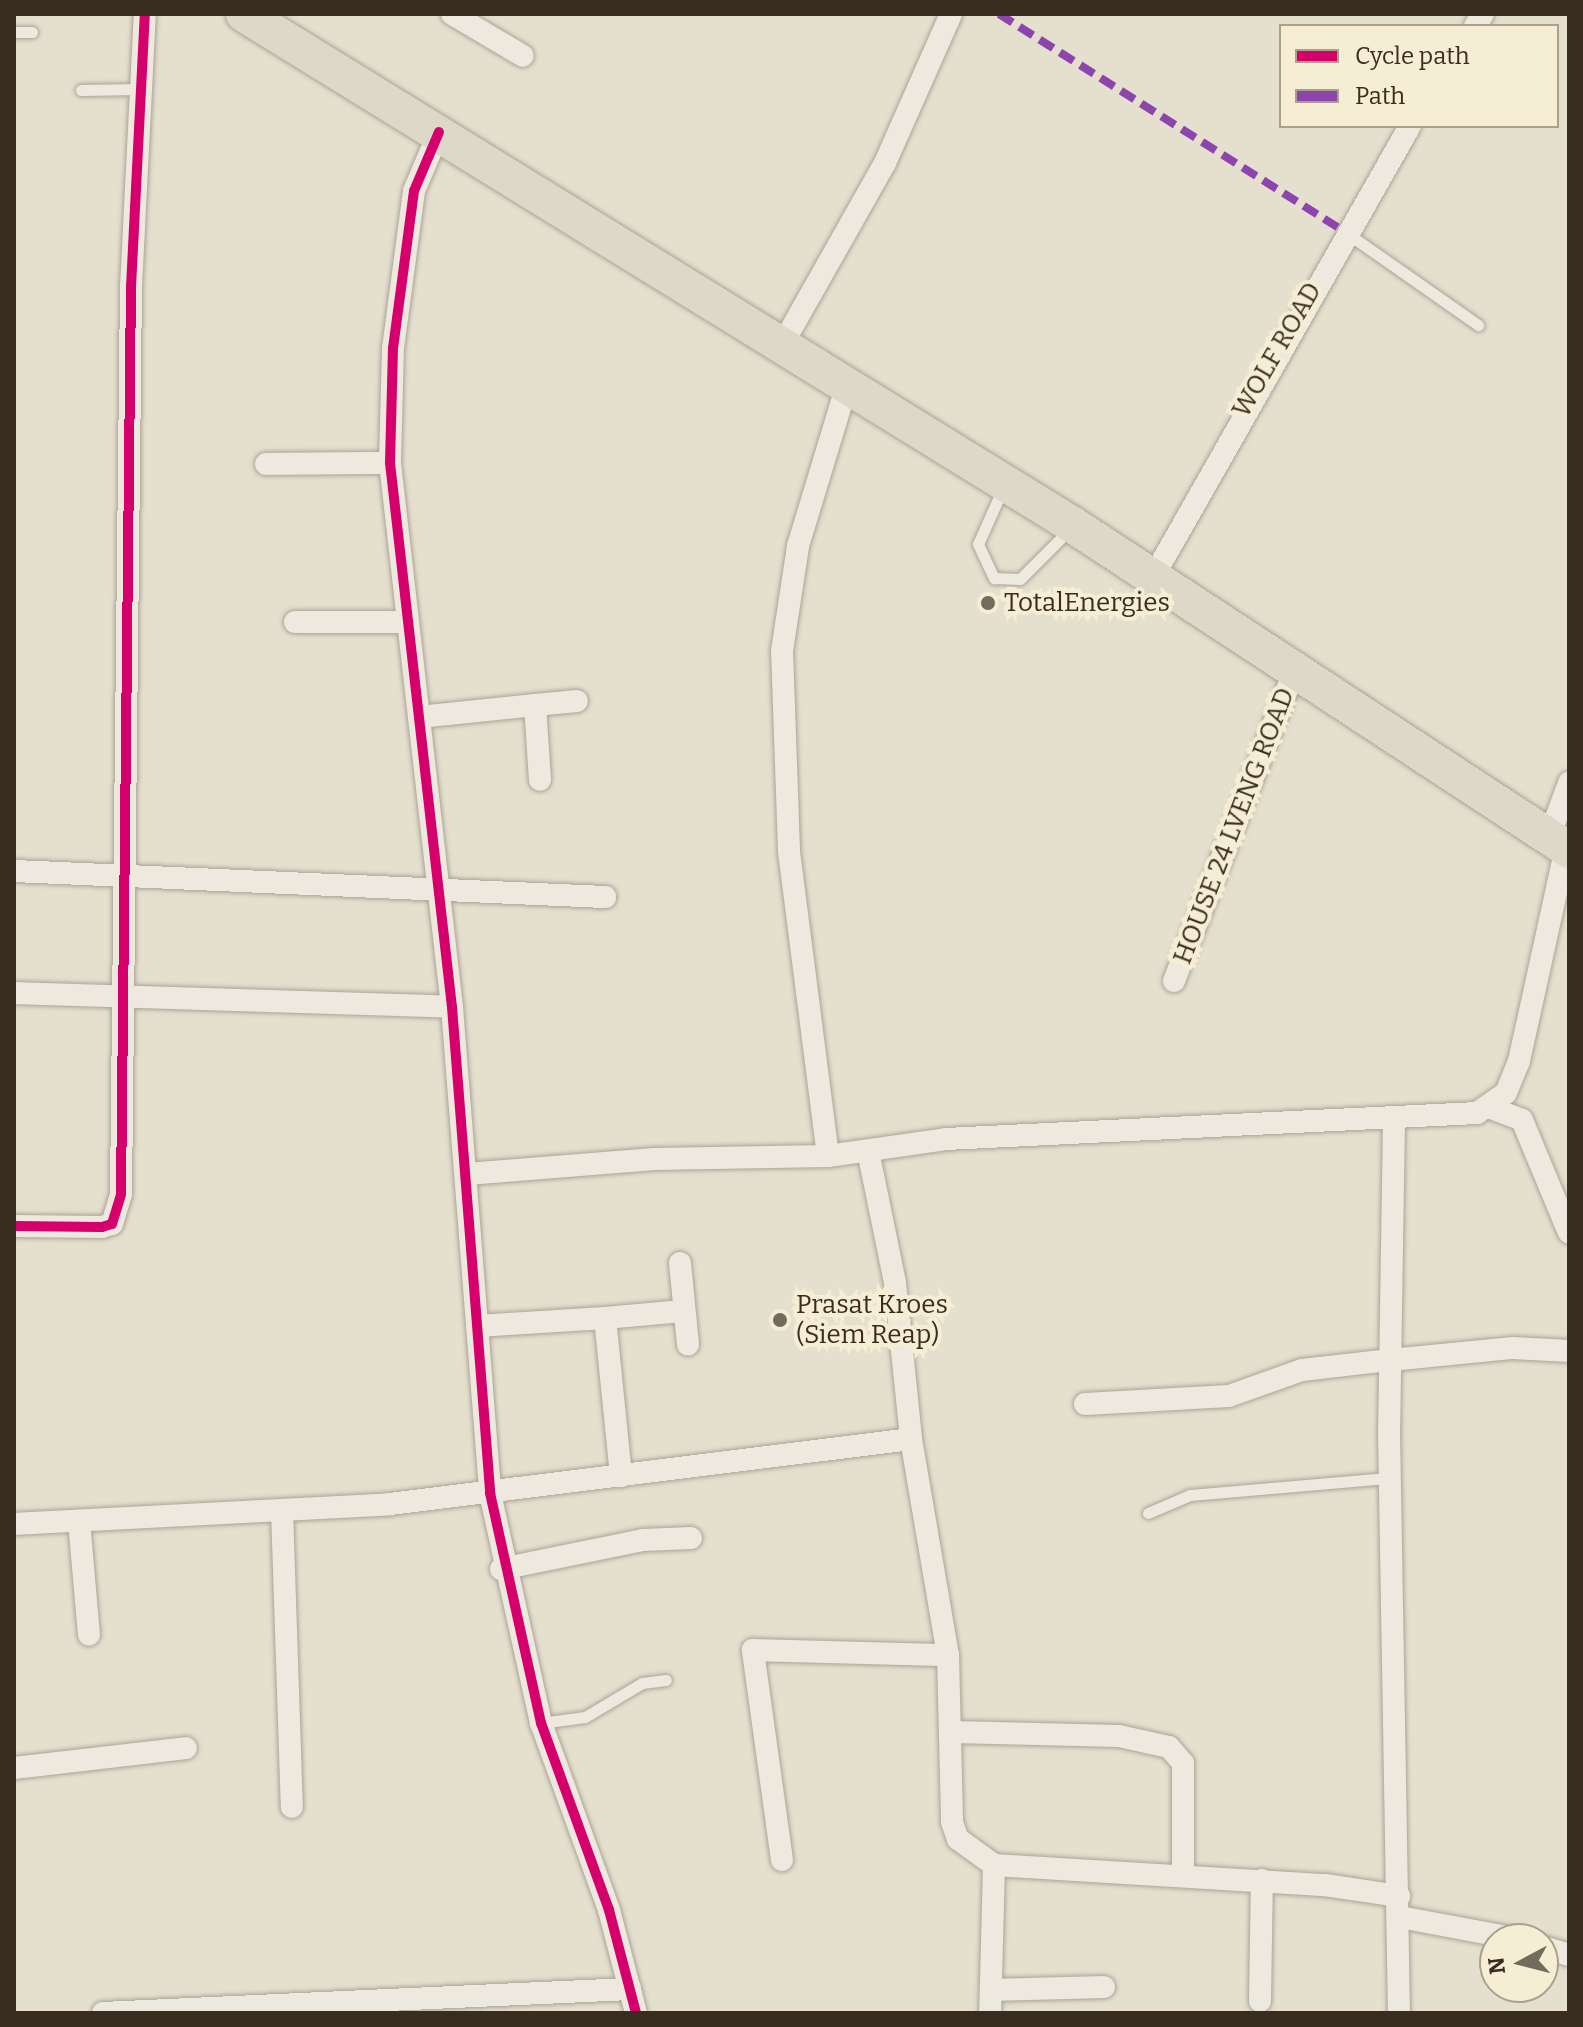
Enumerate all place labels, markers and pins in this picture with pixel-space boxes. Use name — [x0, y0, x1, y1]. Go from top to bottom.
place label: TotalEnergies — [1004, 587, 1170, 619]
marker: TotalEnergies — [979, 594, 997, 612]
place label: Prasat Kroes (Siem Reap) — [796, 1289, 948, 1350]
marker: Prasat Kroes (Siem Reap) — [771, 1311, 789, 1329]

